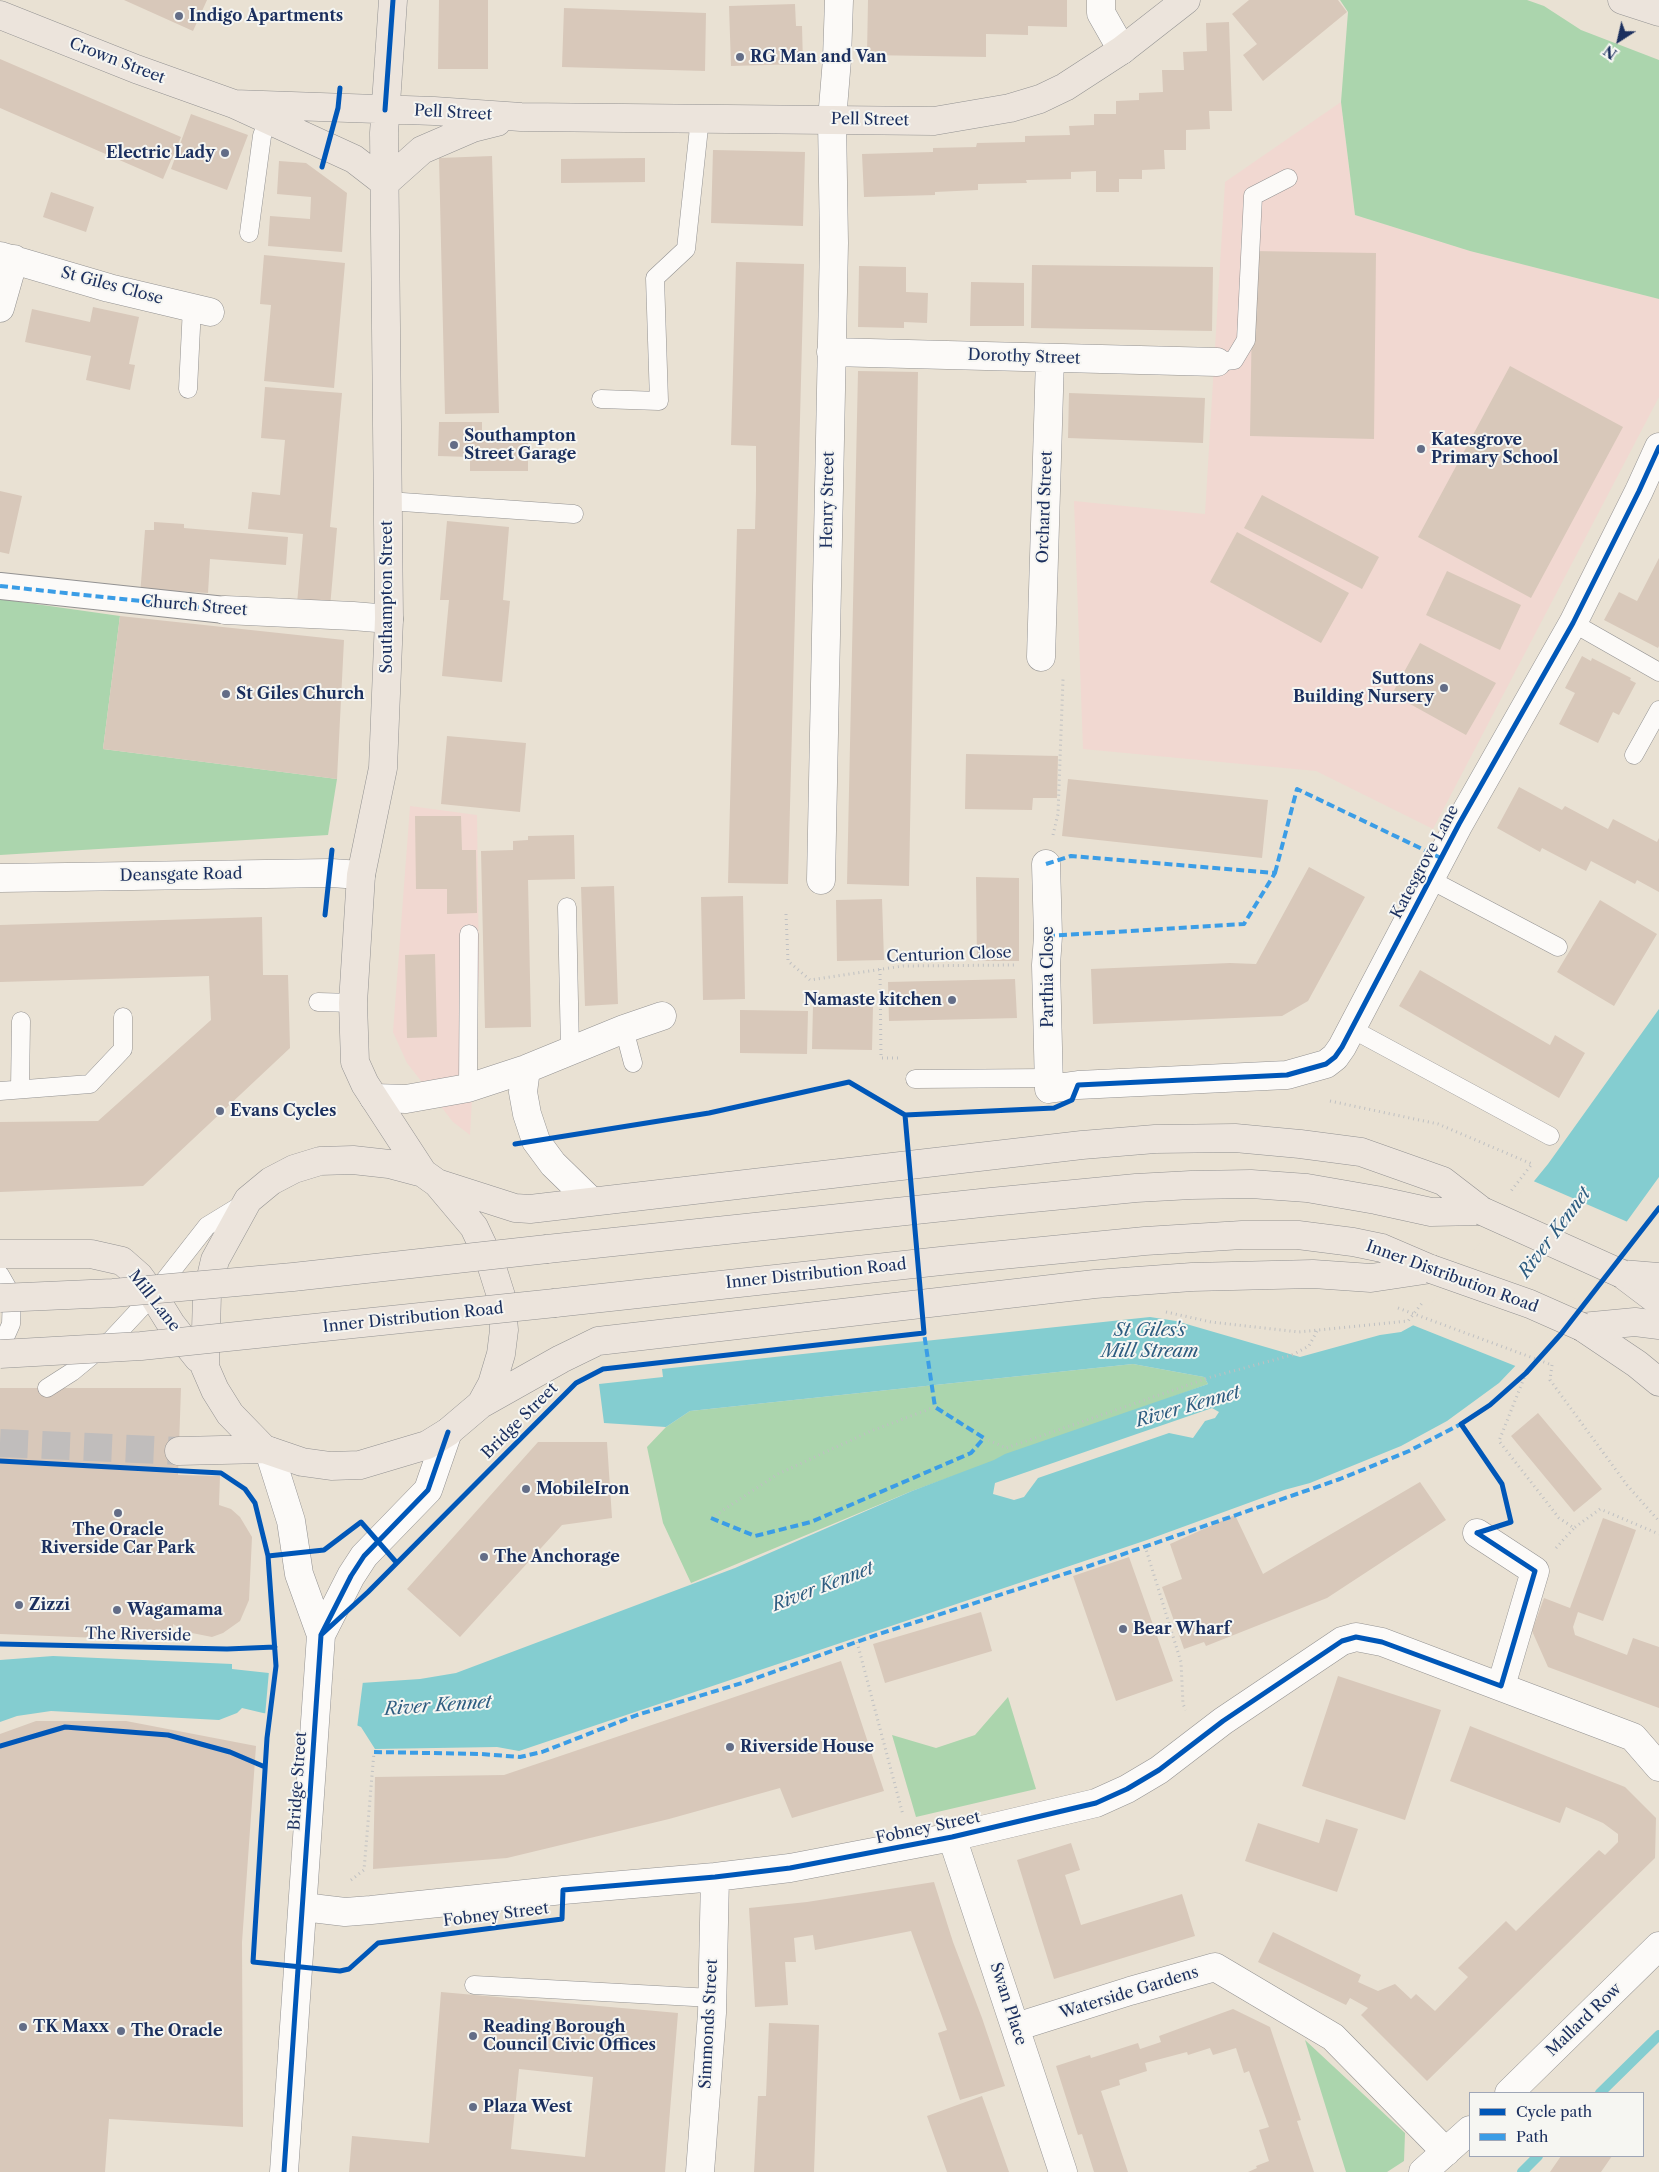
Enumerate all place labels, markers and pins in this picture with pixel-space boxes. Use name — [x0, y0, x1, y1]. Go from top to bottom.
place label: Indigo Apartments — [189, 6, 343, 26]
marker: Indigo Apartments — [173, 10, 185, 22]
place label: RG Man and Van — [750, 47, 887, 67]
marker: RG Man and Van — [734, 51, 746, 63]
place label: Electric Lady — [106, 143, 215, 163]
marker: Electric Lady — [219, 147, 231, 159]
place label: Southampton Street Garage — [464, 426, 576, 464]
place label: Katesgrove Primary School — [1431, 430, 1558, 468]
marker: Southampton Street Garage — [448, 439, 460, 451]
marker: Katesgrove Primary School — [1415, 443, 1427, 455]
place label: Suttons Building Nursery — [1293, 669, 1434, 707]
marker: Suttons Building Nursery — [1438, 682, 1450, 694]
place label: St Giles Church — [236, 684, 364, 704]
marker: St Giles Church — [220, 688, 232, 700]
place label: Namaste kitchen — [804, 990, 942, 1010]
marker: Namaste kitchen — [946, 994, 958, 1006]
place label: Evans Cycles — [230, 1101, 337, 1121]
marker: Evans Cycles — [214, 1105, 226, 1117]
place label: MobileIron — [536, 1479, 629, 1499]
marker: MobileIron — [520, 1483, 532, 1495]
marker: The Oracle Riverside Car Park — [112, 1507, 124, 1519]
place label: The Oracle Riverside Car Park — [41, 1520, 195, 1558]
place label: The Anchorage — [494, 1547, 620, 1567]
marker: The Anchorage — [478, 1551, 490, 1563]
place label: Zizzi — [29, 1595, 70, 1615]
marker: Zizzi — [13, 1599, 25, 1611]
place label: Wagamama — [127, 1600, 223, 1620]
marker: Wagamama — [111, 1604, 123, 1616]
place label: Bear Wharf — [1133, 1619, 1230, 1639]
marker: Bear Wharf — [1117, 1623, 1129, 1635]
place label: Riverside House — [740, 1737, 874, 1757]
marker: Riverside House — [724, 1741, 736, 1753]
place label: TK Maxx — [33, 2017, 109, 2037]
place label: Reading Borough Council Civic Offices — [483, 2017, 656, 2055]
marker: TK Maxx — [17, 2021, 29, 2033]
place label: The Oracle — [131, 2021, 223, 2041]
marker: The Oracle — [115, 2025, 127, 2037]
marker: Reading Borough Council Civic Offices — [467, 2030, 479, 2042]
place label: Plaza West — [483, 2097, 572, 2117]
marker: Plaza West — [467, 2101, 479, 2113]

